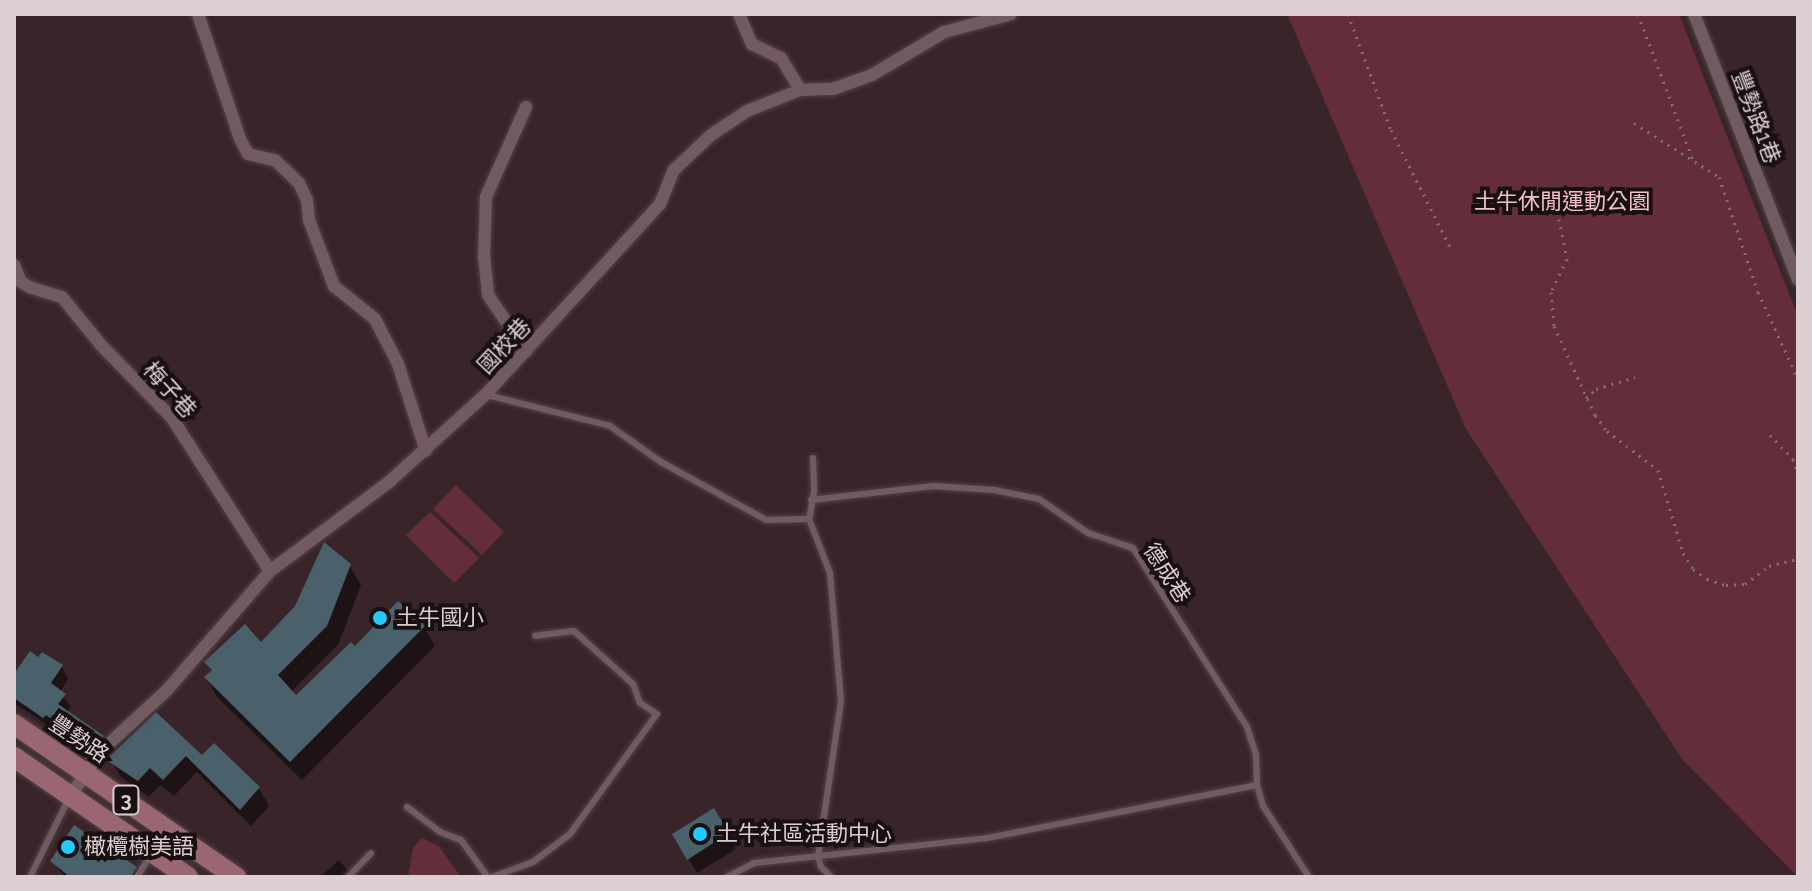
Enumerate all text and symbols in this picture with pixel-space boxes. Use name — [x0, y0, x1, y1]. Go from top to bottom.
street label: 豐勢路1巷 — [1726, 67, 1786, 167]
park label: 土牛休閒運動公園 — [1474, 189, 1650, 215]
street label: 國校巷 — [472, 313, 536, 379]
street label: 梅子巷 — [138, 357, 202, 423]
street label: 德成巷 — [1138, 538, 1196, 608]
place label: 土牛國小 — [396, 605, 484, 631]
marker: 土牛國小 — [371, 609, 389, 627]
street label: 豐勢路 — [44, 710, 114, 768]
road number: 3 — [112, 784, 140, 816]
place label: 土牛社區活動中心 — [716, 821, 892, 847]
marker: 土牛社區活動中心 — [691, 825, 709, 843]
place label: 橄欖樹美語 — [84, 834, 194, 860]
marker: 橄欖樹美語 — [59, 838, 77, 856]

